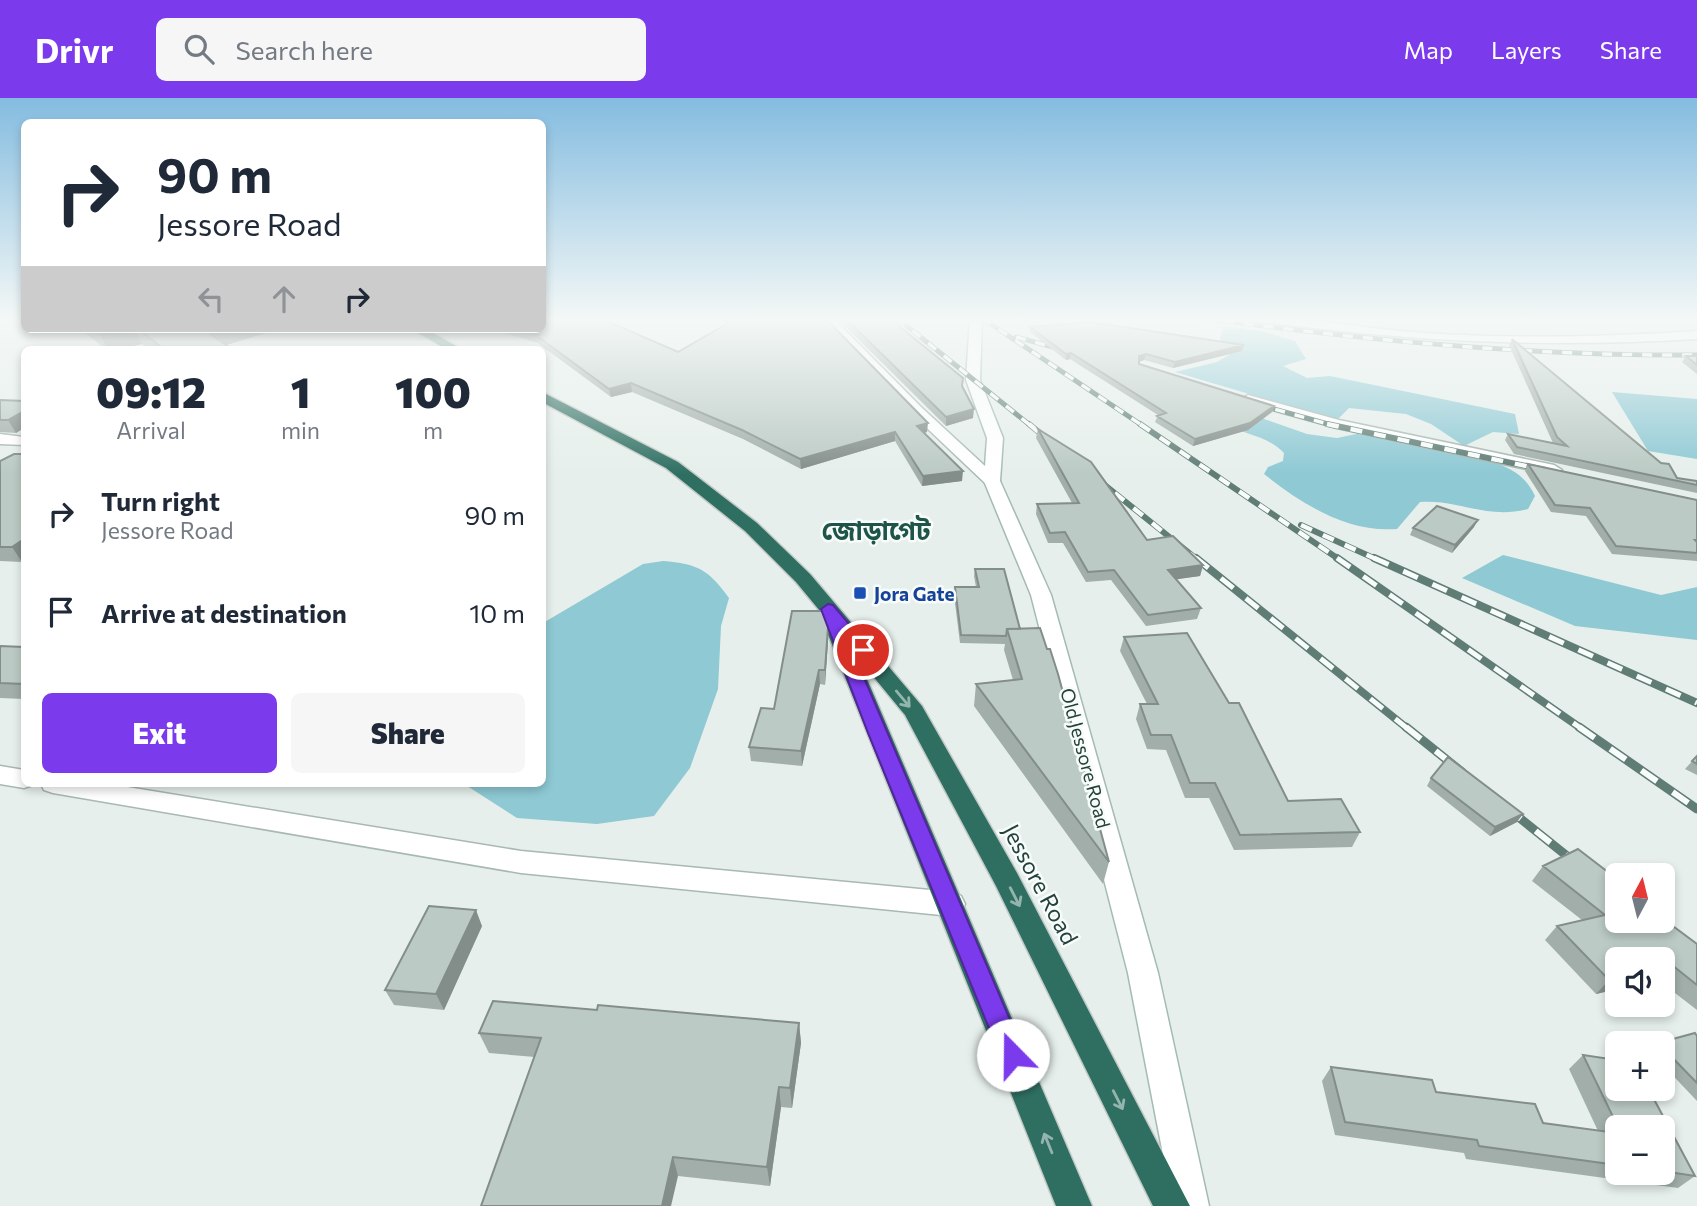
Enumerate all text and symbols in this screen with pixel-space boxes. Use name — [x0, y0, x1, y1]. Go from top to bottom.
search box — [156, 18, 646, 81]
text: Drivr — [35, 29, 114, 70]
icon: search — [180, 30, 218, 68]
text: Search here — [236, 34, 373, 65]
text: Map — [1404, 35, 1453, 64]
text: Layers — [1491, 35, 1562, 64]
text: Share — [1600, 35, 1662, 64]
text: 90 m — [157, 143, 272, 203]
icon: right — [42, 147, 133, 238]
text: Jessore Road — [157, 203, 341, 243]
icon: left — [192, 280, 230, 318]
icon: ahead — [265, 280, 303, 318]
icon: right — [338, 280, 376, 318]
text: 09:12 — [96, 365, 206, 417]
text: 1 — [291, 365, 310, 417]
text: 100 — [395, 365, 471, 417]
text: Arrival — [116, 416, 186, 444]
text: min — [281, 416, 320, 444]
text: m — [423, 416, 443, 444]
text: Turn right — [101, 485, 220, 516]
icon: right — [42, 495, 80, 533]
text: 90 m — [465, 499, 525, 530]
district label: জোড়াগেট — [822, 514, 931, 545]
text: Jessore Road — [101, 516, 234, 544]
place label: Jora Gate — [874, 582, 955, 605]
marker: Jora Gate — [852, 585, 868, 601]
icon: arrive — [42, 593, 80, 631]
text: Arrive at destination — [101, 597, 347, 628]
text: 10 m — [469, 597, 525, 628]
pin — [833, 620, 893, 680]
icon: arrive — [844, 631, 882, 669]
street label: Old Jessore Road — [1056, 685, 1116, 831]
one-way arrow — [896, 689, 911, 707]
button: Exit — [42, 693, 277, 773]
button: Share — [291, 693, 525, 773]
street label: Jessore Road — [998, 819, 1084, 949]
north arrow — [1605, 863, 1675, 933]
map controls — [1605, 863, 1675, 1185]
one-way arrow — [1008, 886, 1022, 907]
button: sound — [1605, 947, 1675, 1017]
position arrow — [976, 1018, 1050, 1092]
button: + — [1605, 1031, 1675, 1101]
one-way arrow — [1111, 1089, 1125, 1109]
button: − — [1605, 1115, 1675, 1185]
one-way arrow — [1041, 1132, 1054, 1154]

